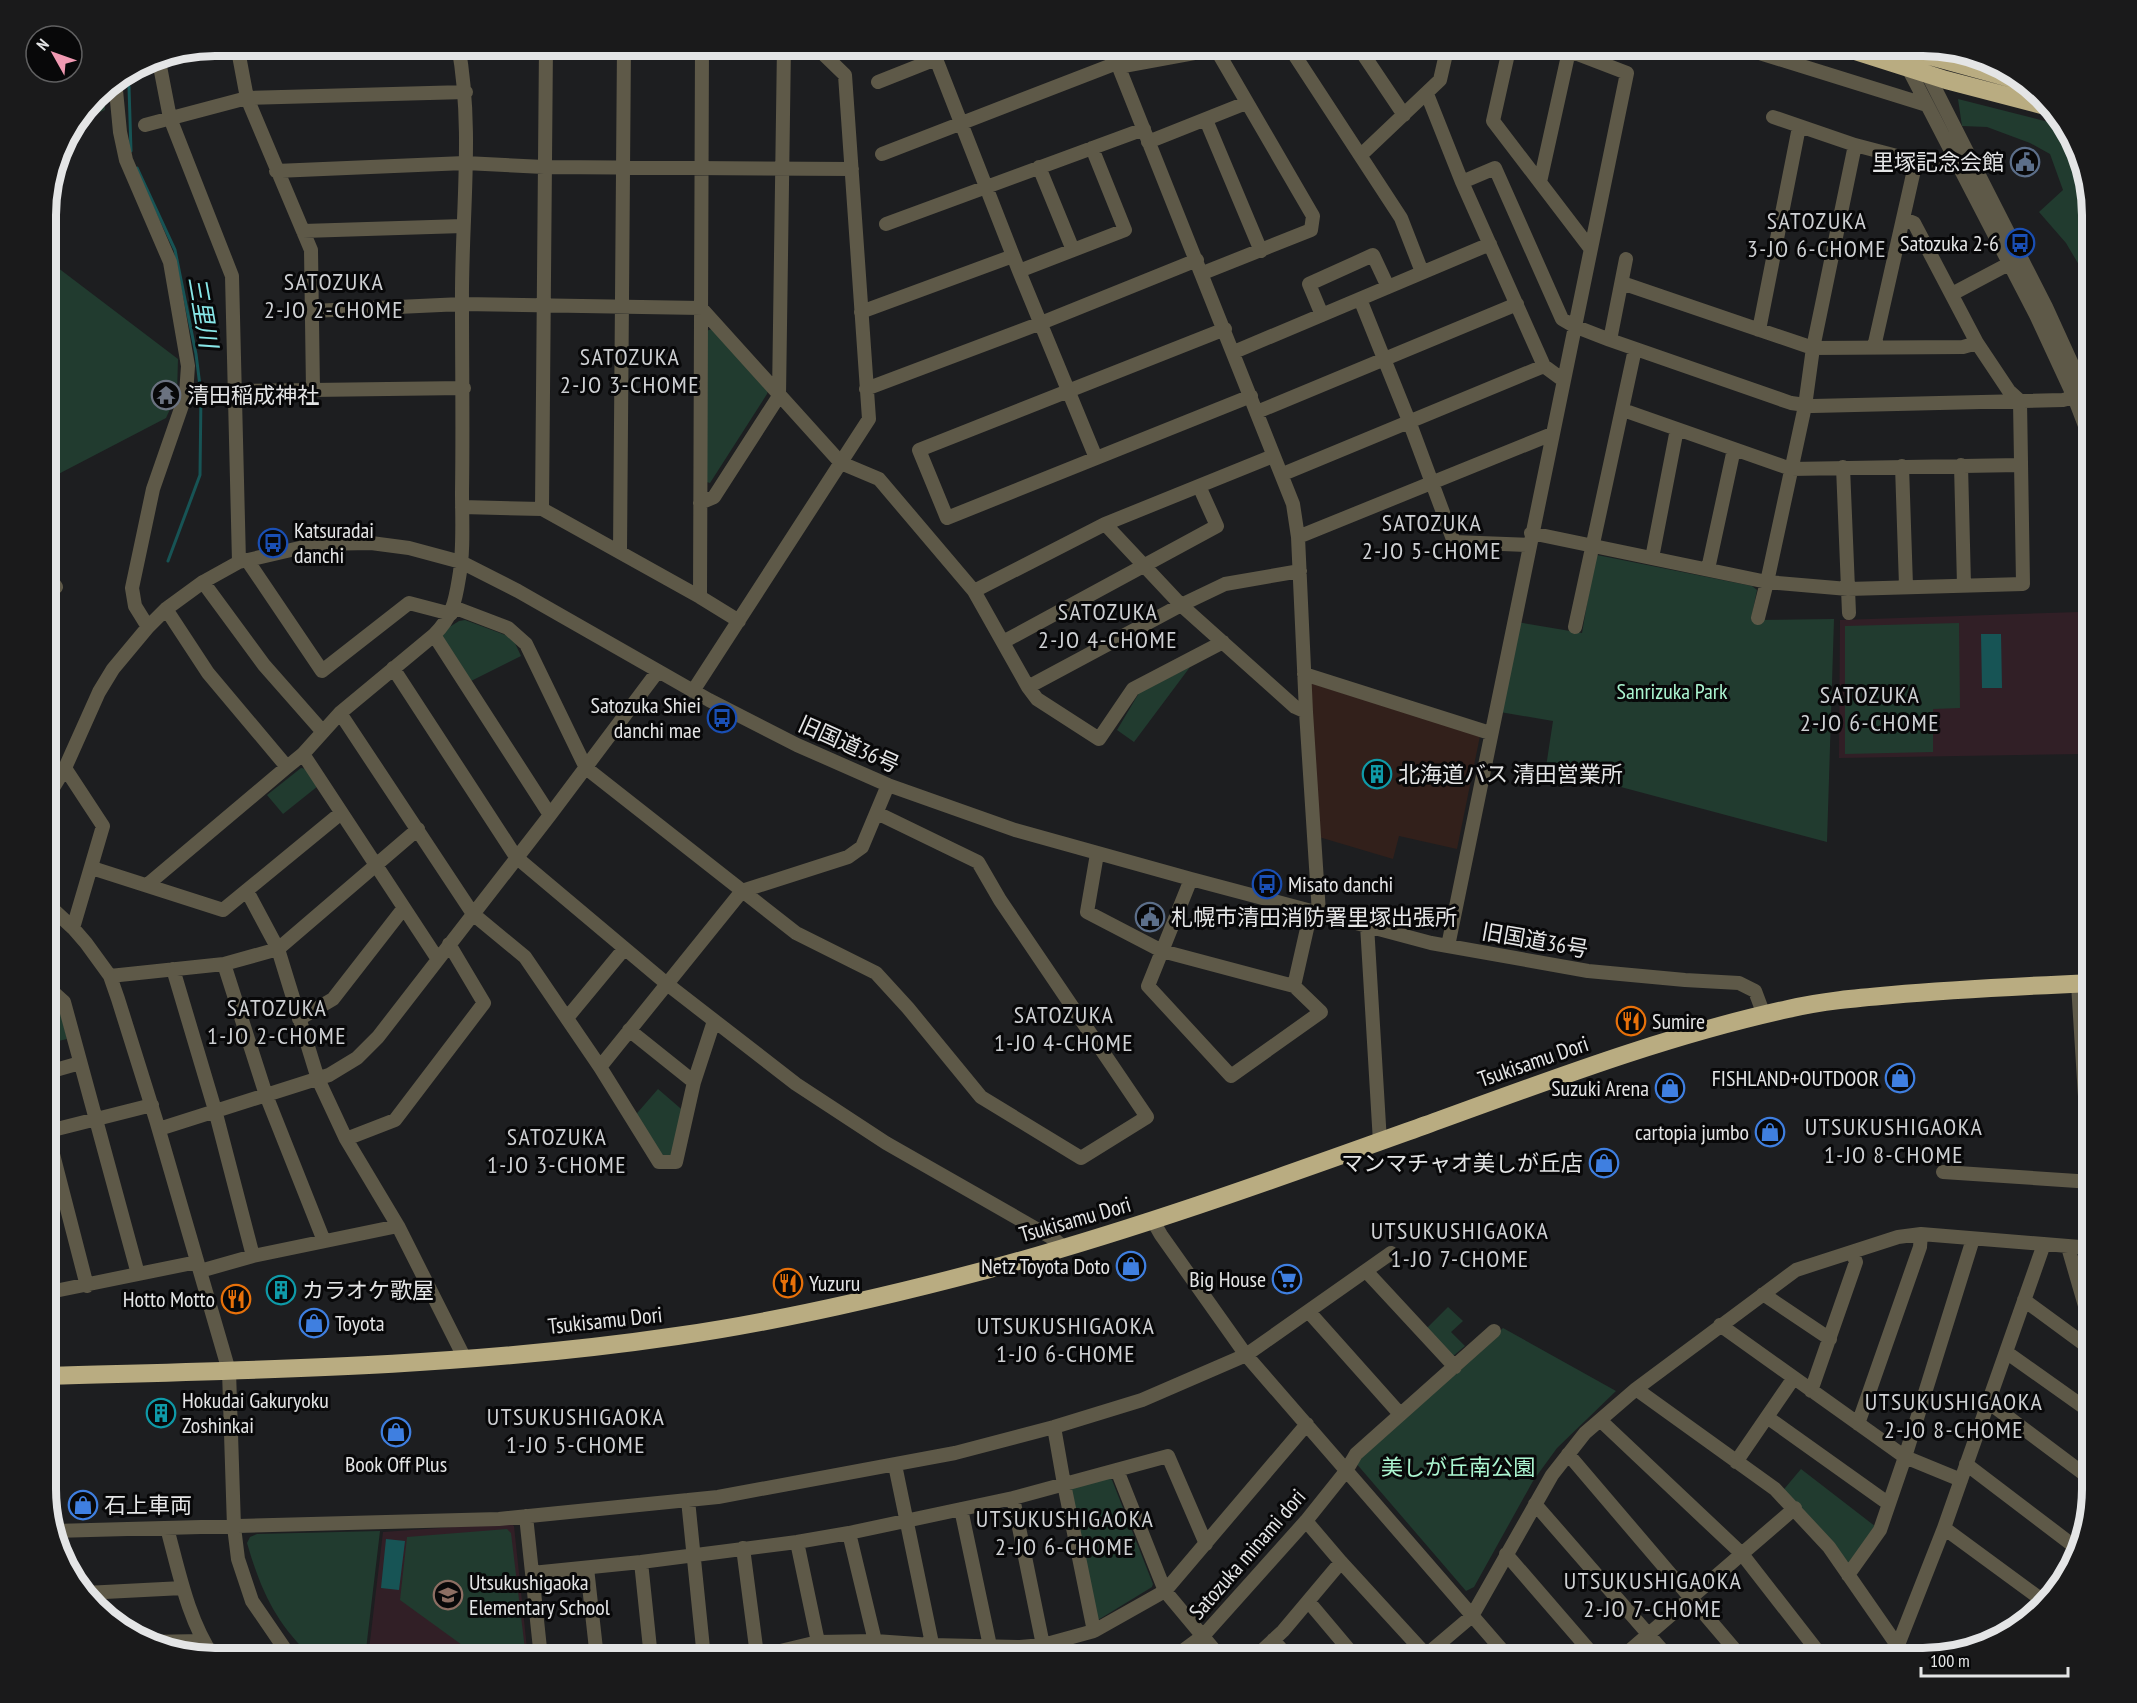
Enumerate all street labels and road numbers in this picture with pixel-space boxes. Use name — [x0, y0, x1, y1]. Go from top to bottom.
street label: 旧国道36号 — [794, 709, 904, 779]
street label: 旧国道36号 — [1479, 917, 1591, 963]
street label: Tsukisamu Dori — [1474, 1029, 1592, 1093]
street label: Tsukisamu Dori — [1016, 1190, 1134, 1248]
street label: Tsukisamu Dori — [546, 1300, 664, 1340]
street label: Satozuka minami dori — [1183, 1483, 1311, 1625]

